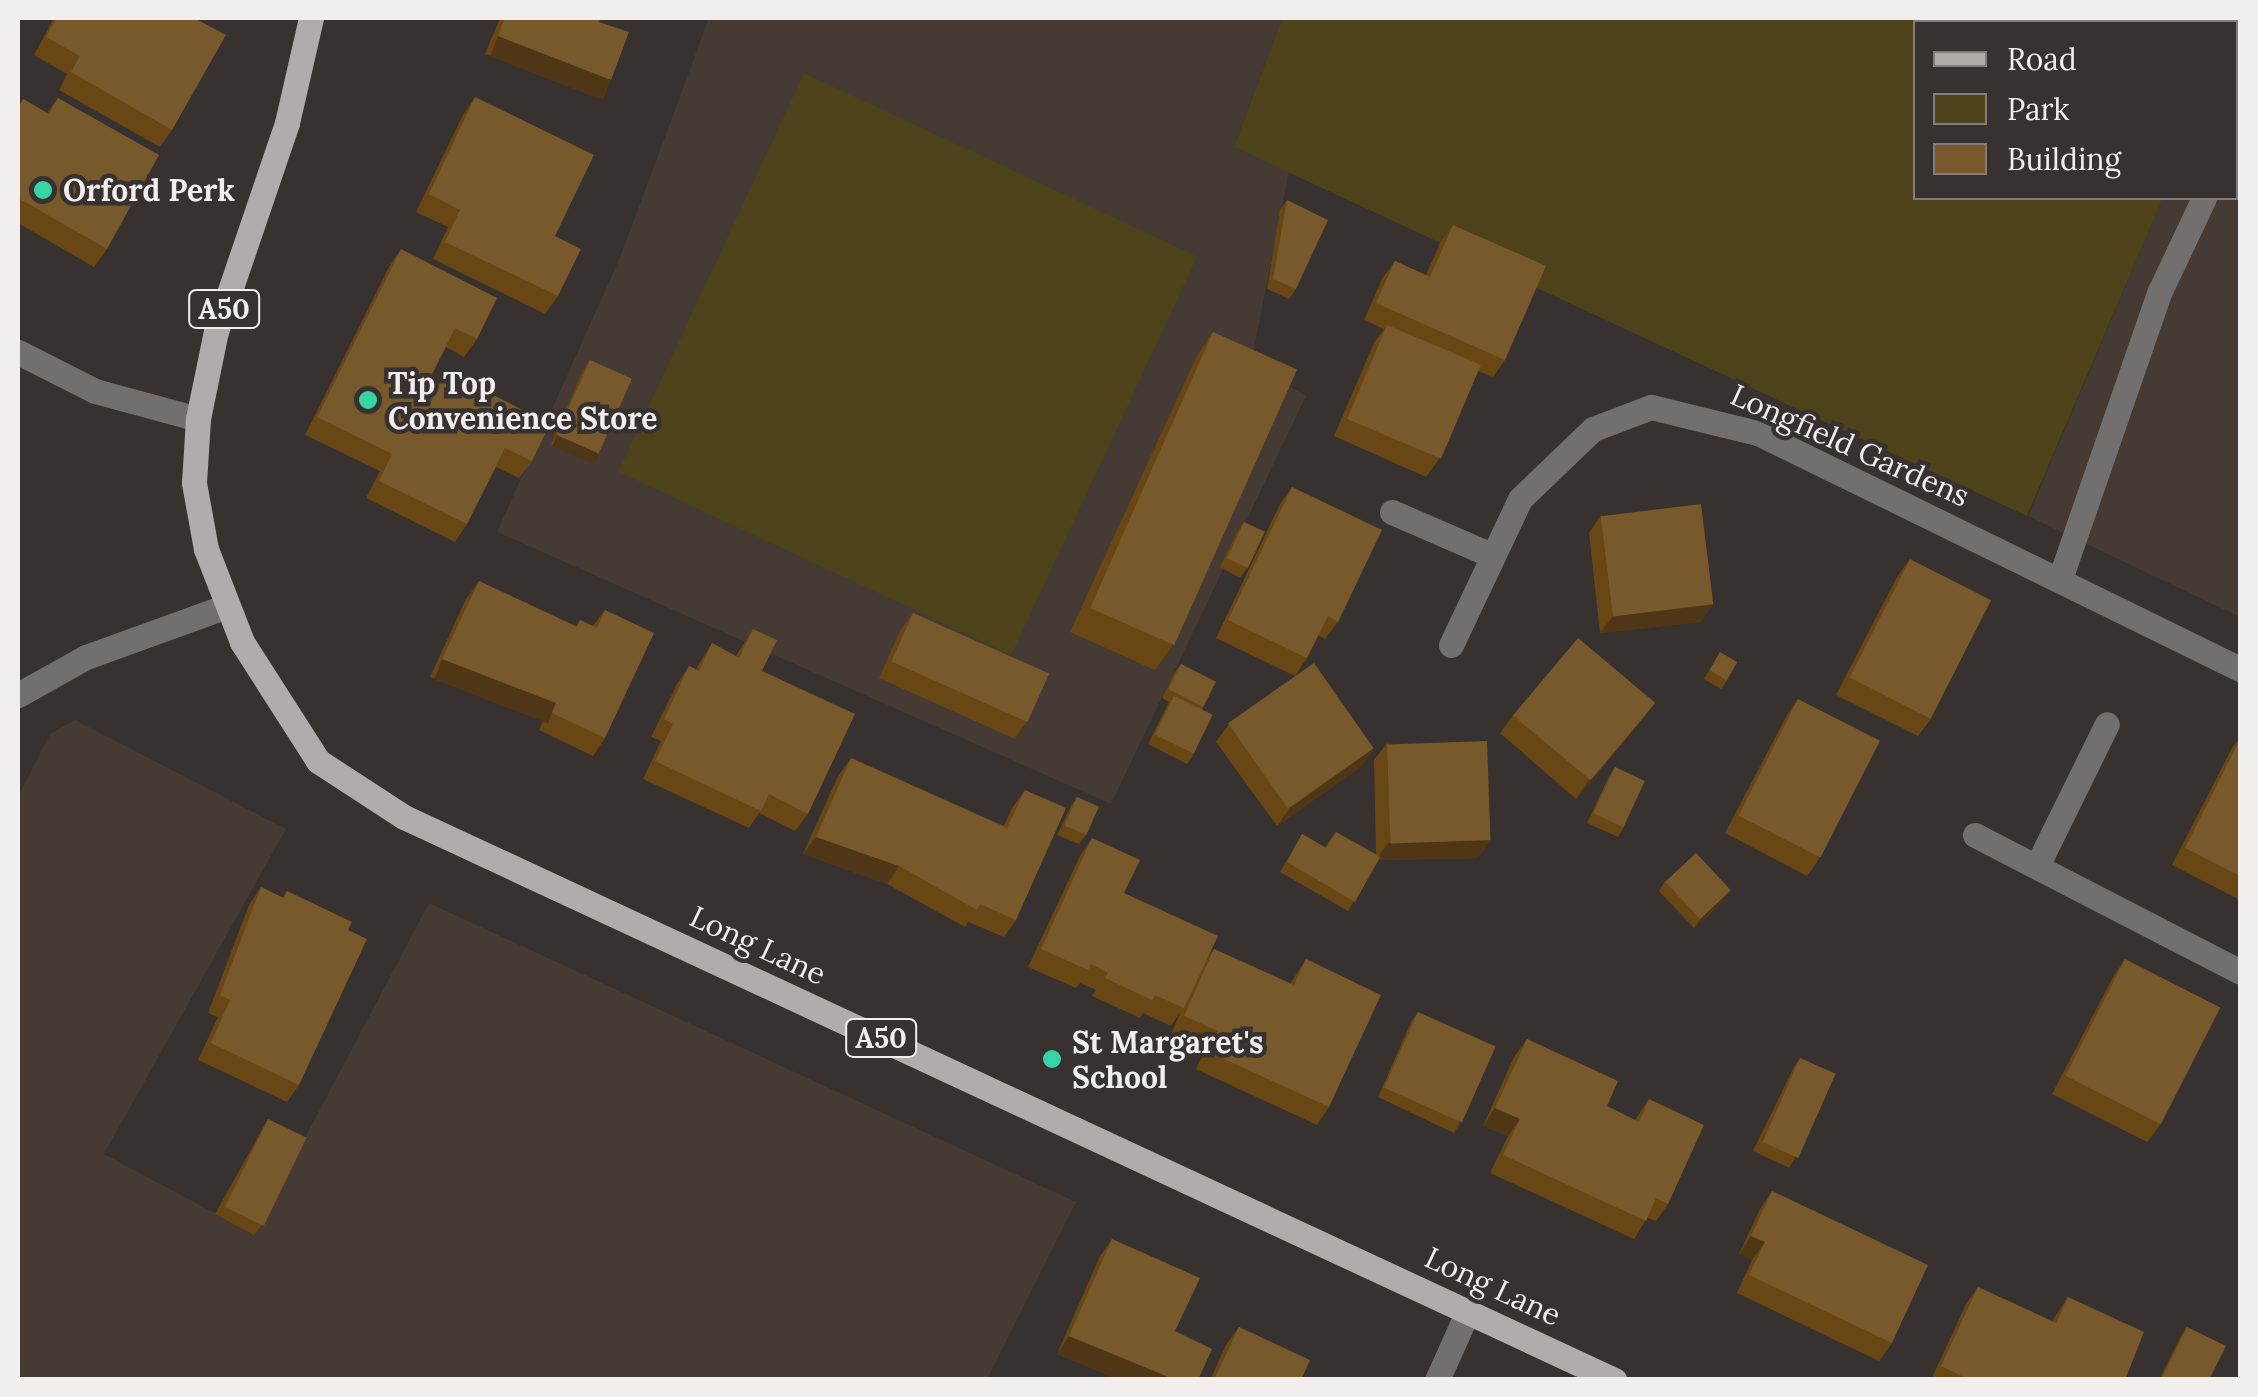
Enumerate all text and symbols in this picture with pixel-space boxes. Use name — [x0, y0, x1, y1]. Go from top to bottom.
legend — [1913, 20, 2238, 200]
text: Road — [2007, 40, 2077, 78]
text: Park — [2007, 90, 2069, 128]
text: Building — [2007, 140, 2121, 178]
place label: Orford Perk — [63, 172, 235, 208]
marker: Orford Perk — [32, 179, 54, 201]
road number: A50 — [186, 286, 262, 332]
place label: Tip Top Convenience Store — [388, 365, 657, 436]
street label: Longfield Gardens — [1725, 376, 1975, 514]
marker: Tip Top Convenience Store — [357, 389, 379, 411]
street label: Long Lane — [684, 898, 832, 992]
road number: A50 — [844, 1015, 918, 1061]
place label: St Margaret's School — [1072, 1024, 1264, 1094]
marker: St Margaret's School — [1041, 1048, 1063, 1070]
street label: Long Lane — [1419, 1239, 1567, 1333]

